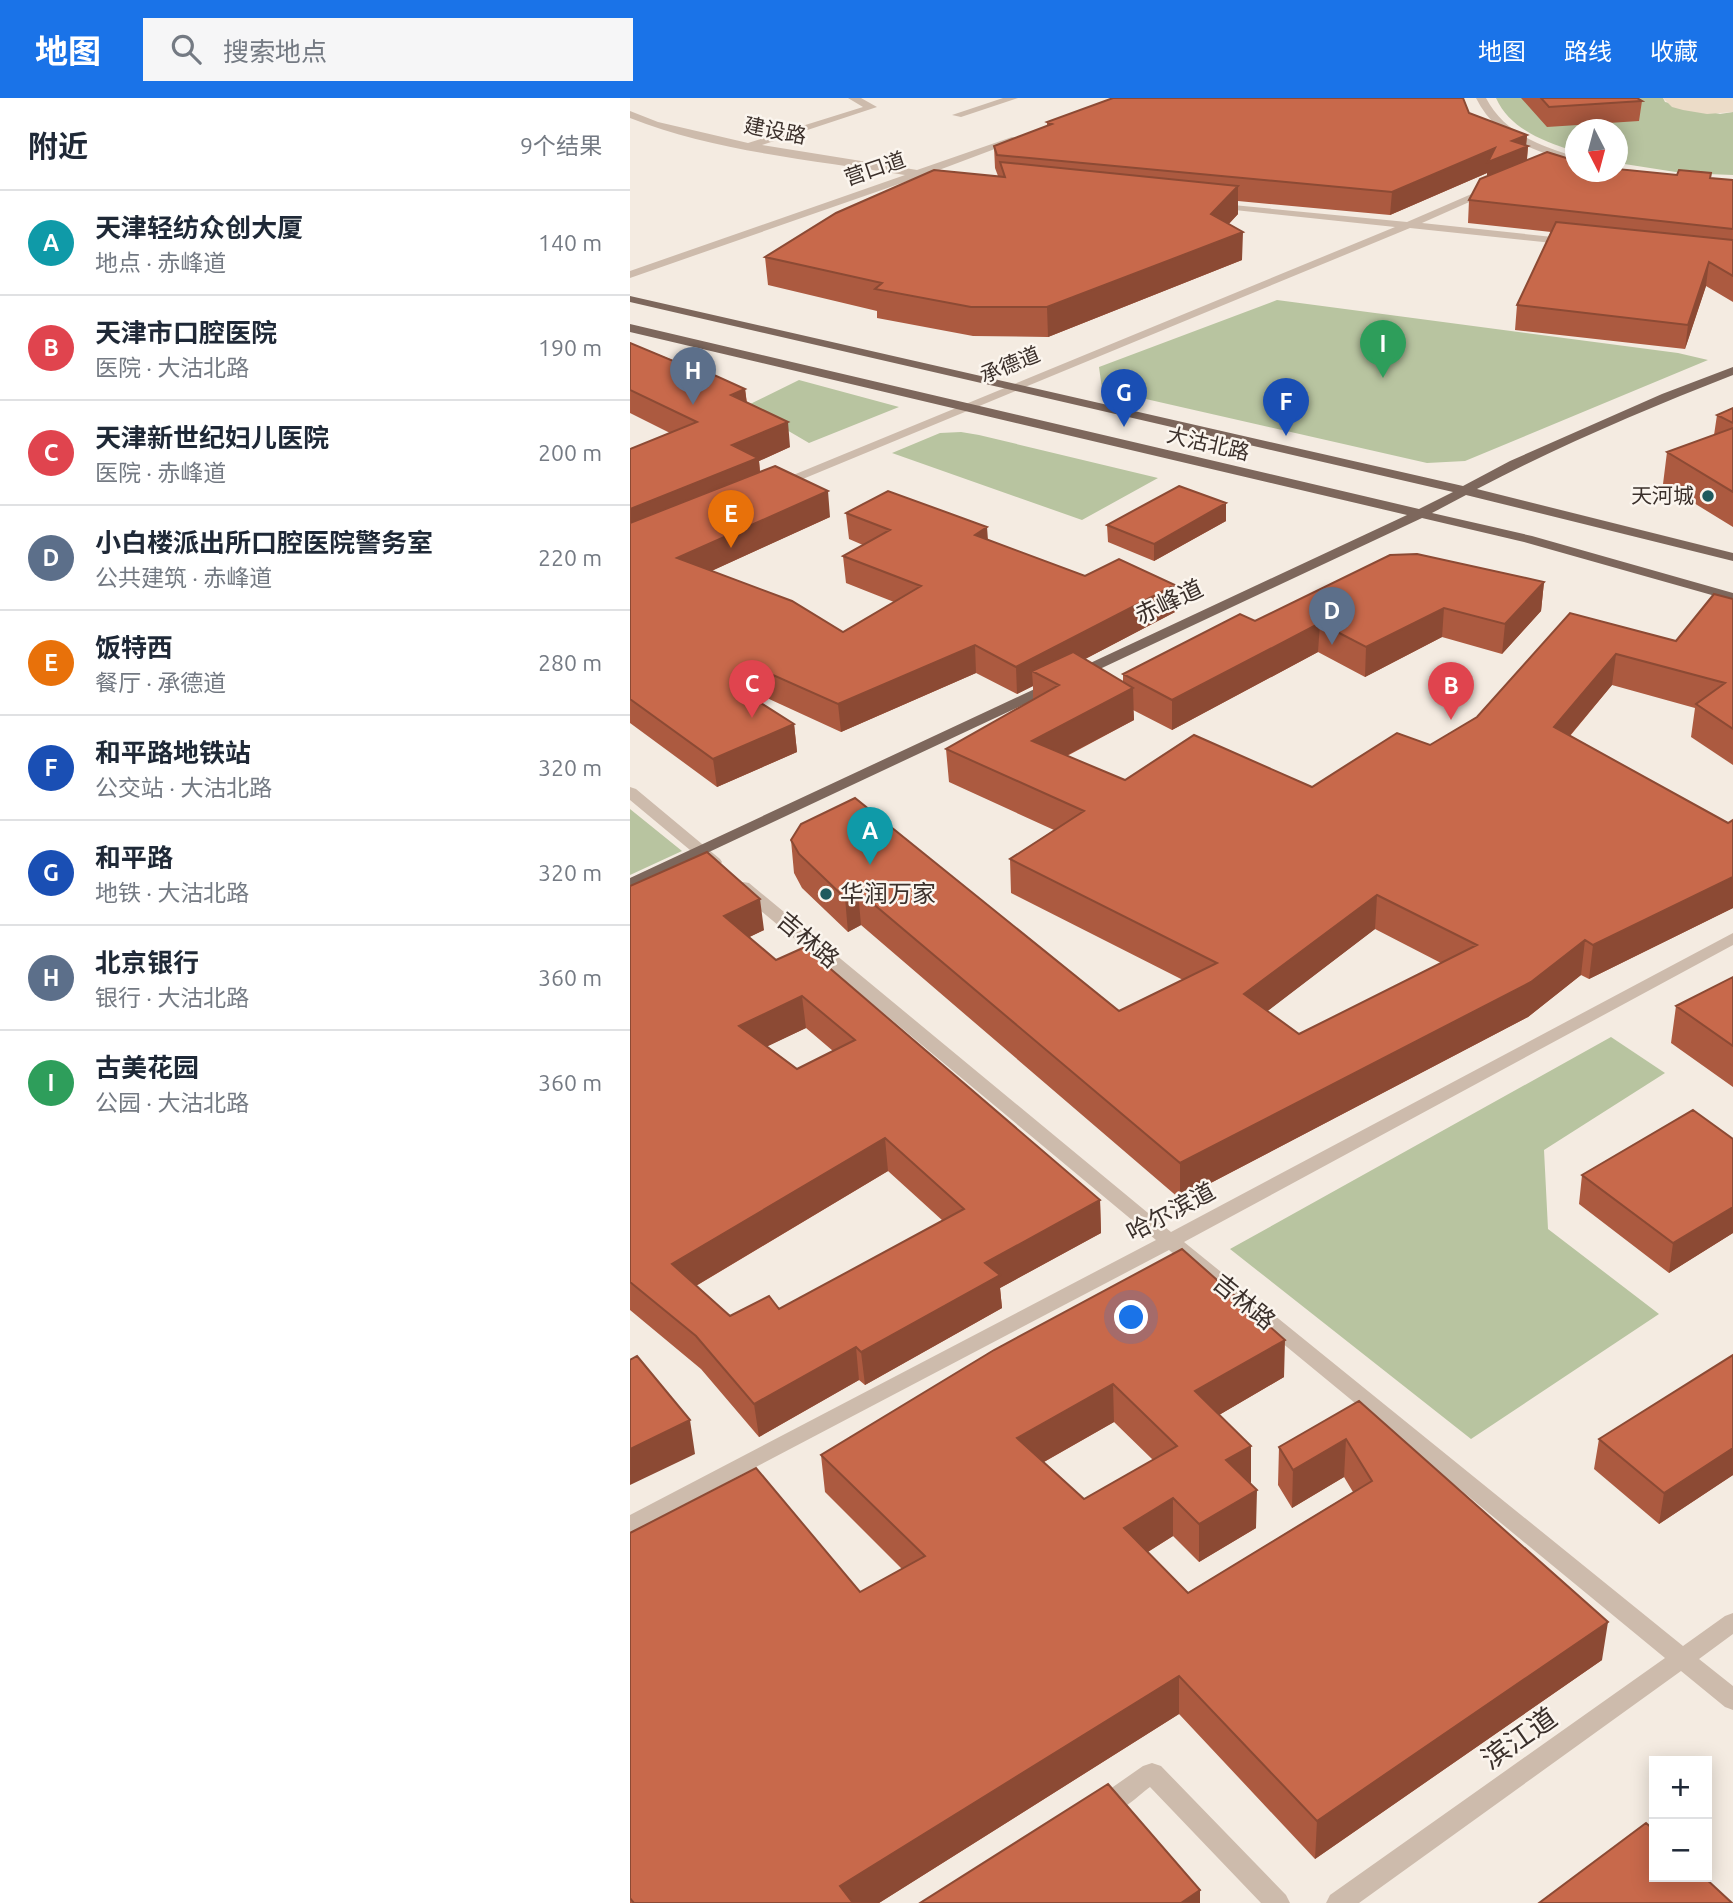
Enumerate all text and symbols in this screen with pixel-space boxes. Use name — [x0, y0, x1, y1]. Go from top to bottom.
search box — [143, 18, 633, 81]
icon: search — [167, 30, 205, 68]
text: 地图 — [35, 32, 101, 69]
text: 搜索地点 — [223, 37, 327, 66]
text: 地图 — [1478, 38, 1526, 65]
text: 路线 — [1564, 38, 1612, 65]
text: 收藏 — [1650, 38, 1698, 65]
street label: 建设路 — [742, 112, 808, 148]
north arrow — [1565, 119, 1628, 182]
text: 附近 — [28, 129, 88, 163]
text: 9个结果 — [520, 133, 602, 158]
street label: 营口道 — [841, 146, 908, 190]
text: 天津轻纺众创大厦 — [95, 213, 303, 242]
text: A — [43, 230, 59, 255]
text: 140 m — [538, 230, 602, 255]
text: 地点 · 赤峰道 — [95, 250, 226, 275]
text: 天津市口腔医院 — [95, 318, 277, 347]
pin: I — [1360, 320, 1406, 378]
text: B — [43, 335, 59, 360]
text: 190 m — [538, 335, 602, 360]
street label: 承德道 — [976, 341, 1043, 387]
pin: H — [670, 347, 716, 405]
text: 医院 · 大沽北路 — [95, 355, 249, 380]
pin: G — [1101, 369, 1147, 427]
pin: F — [1263, 378, 1309, 436]
street label: 大沽北路 — [1165, 422, 1252, 464]
text: 天津新世纪妇儿医院 — [95, 423, 329, 452]
text: C — [44, 440, 58, 465]
text: 200 m — [538, 440, 602, 465]
text: 医院 · 赤峰道 — [95, 460, 226, 485]
place label: 天河城 — [1631, 483, 1694, 507]
marker: 天河城 — [1700, 488, 1716, 504]
pin: E — [708, 490, 754, 548]
text: 小白楼派出所口腔医院警务室 — [95, 528, 433, 557]
text: D — [43, 545, 59, 570]
text: 220 m — [538, 545, 602, 570]
text: 公共建筑 · 赤峰道 — [95, 565, 272, 590]
street label: 赤峰道 — [1130, 574, 1207, 629]
pin: D — [1309, 587, 1355, 645]
text: 饭特西 — [95, 633, 173, 662]
text: E — [44, 650, 58, 675]
text: 280 m — [538, 650, 602, 675]
pin: C — [729, 660, 775, 718]
pin: B — [1428, 662, 1474, 720]
text: 餐厅 · 承德道 — [95, 670, 226, 695]
text: 和平路地铁站 — [95, 738, 251, 767]
text: F — [45, 755, 57, 780]
text: 320 m — [538, 755, 602, 780]
text: 公交站 · 大沽北路 — [95, 775, 272, 800]
pin: A — [847, 807, 893, 865]
text: 和平路 — [95, 843, 173, 872]
text: G — [43, 860, 59, 885]
text: 320 m — [538, 860, 602, 885]
text: 地铁 · 大沽北路 — [95, 880, 249, 905]
place label: 华润万家 — [840, 880, 936, 907]
marker: 华润万家 — [818, 886, 834, 902]
street label: 吉林路 — [772, 906, 845, 973]
text: 北京银行 — [95, 948, 199, 977]
text: H — [43, 965, 59, 990]
text: 360 m — [538, 965, 602, 990]
text: 银行 · 大沽北路 — [95, 985, 249, 1010]
text: 古美花园 — [95, 1053, 199, 1082]
text: I — [48, 1070, 54, 1095]
text: 360 m — [538, 1070, 602, 1095]
text: 公园 · 大沽北路 — [95, 1090, 249, 1115]
street label: 哈尔滨道 — [1122, 1177, 1219, 1246]
street label: 吉林路 — [1208, 1268, 1281, 1335]
your location — [1114, 1300, 1148, 1334]
street label: 滨江道 — [1475, 1701, 1562, 1774]
map controls — [1649, 1756, 1712, 1882]
button: + — [1649, 1756, 1712, 1819]
button: − — [1649, 1819, 1712, 1882]

